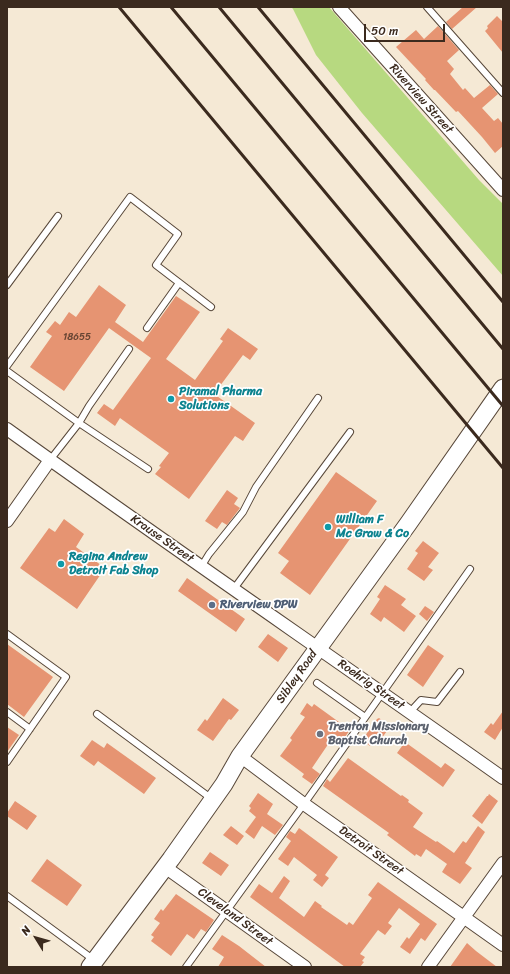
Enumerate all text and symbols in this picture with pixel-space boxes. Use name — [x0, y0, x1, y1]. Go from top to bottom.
scale bar — [366, 16, 447, 42]
text: 50 m — [371, 20, 398, 42]
street label: Riverview Street — [386, 61, 456, 137]
house number: 18655 — [63, 331, 91, 343]
place label: Piramal Pharma Solutions — [179, 385, 262, 413]
marker: Piramal Pharma Solutions — [166, 394, 176, 404]
street label: Krause Street — [128, 512, 196, 566]
place label: William F Mc Graw & Co — [336, 513, 409, 541]
marker: William F Mc Graw & Co — [323, 522, 333, 532]
place label: Regina Andrew Detroit Fab Shop — [69, 550, 158, 578]
marker: Regina Andrew Detroit Fab Shop — [56, 559, 66, 569]
place label: Riverview DPW — [220, 598, 298, 612]
marker: Riverview DPW — [207, 600, 217, 610]
street label: Sibley Road — [273, 647, 321, 707]
street label: Roehrig Street — [335, 657, 407, 713]
place label: Trenton Missionary Baptist Church — [328, 720, 429, 748]
marker: Trenton Missionary Baptist Church — [315, 729, 325, 739]
street label: Detroit Street — [336, 823, 406, 879]
street label: Cleveland Street — [195, 885, 275, 949]
north arrow — [16, 918, 56, 958]
text: N — [16, 922, 36, 939]

